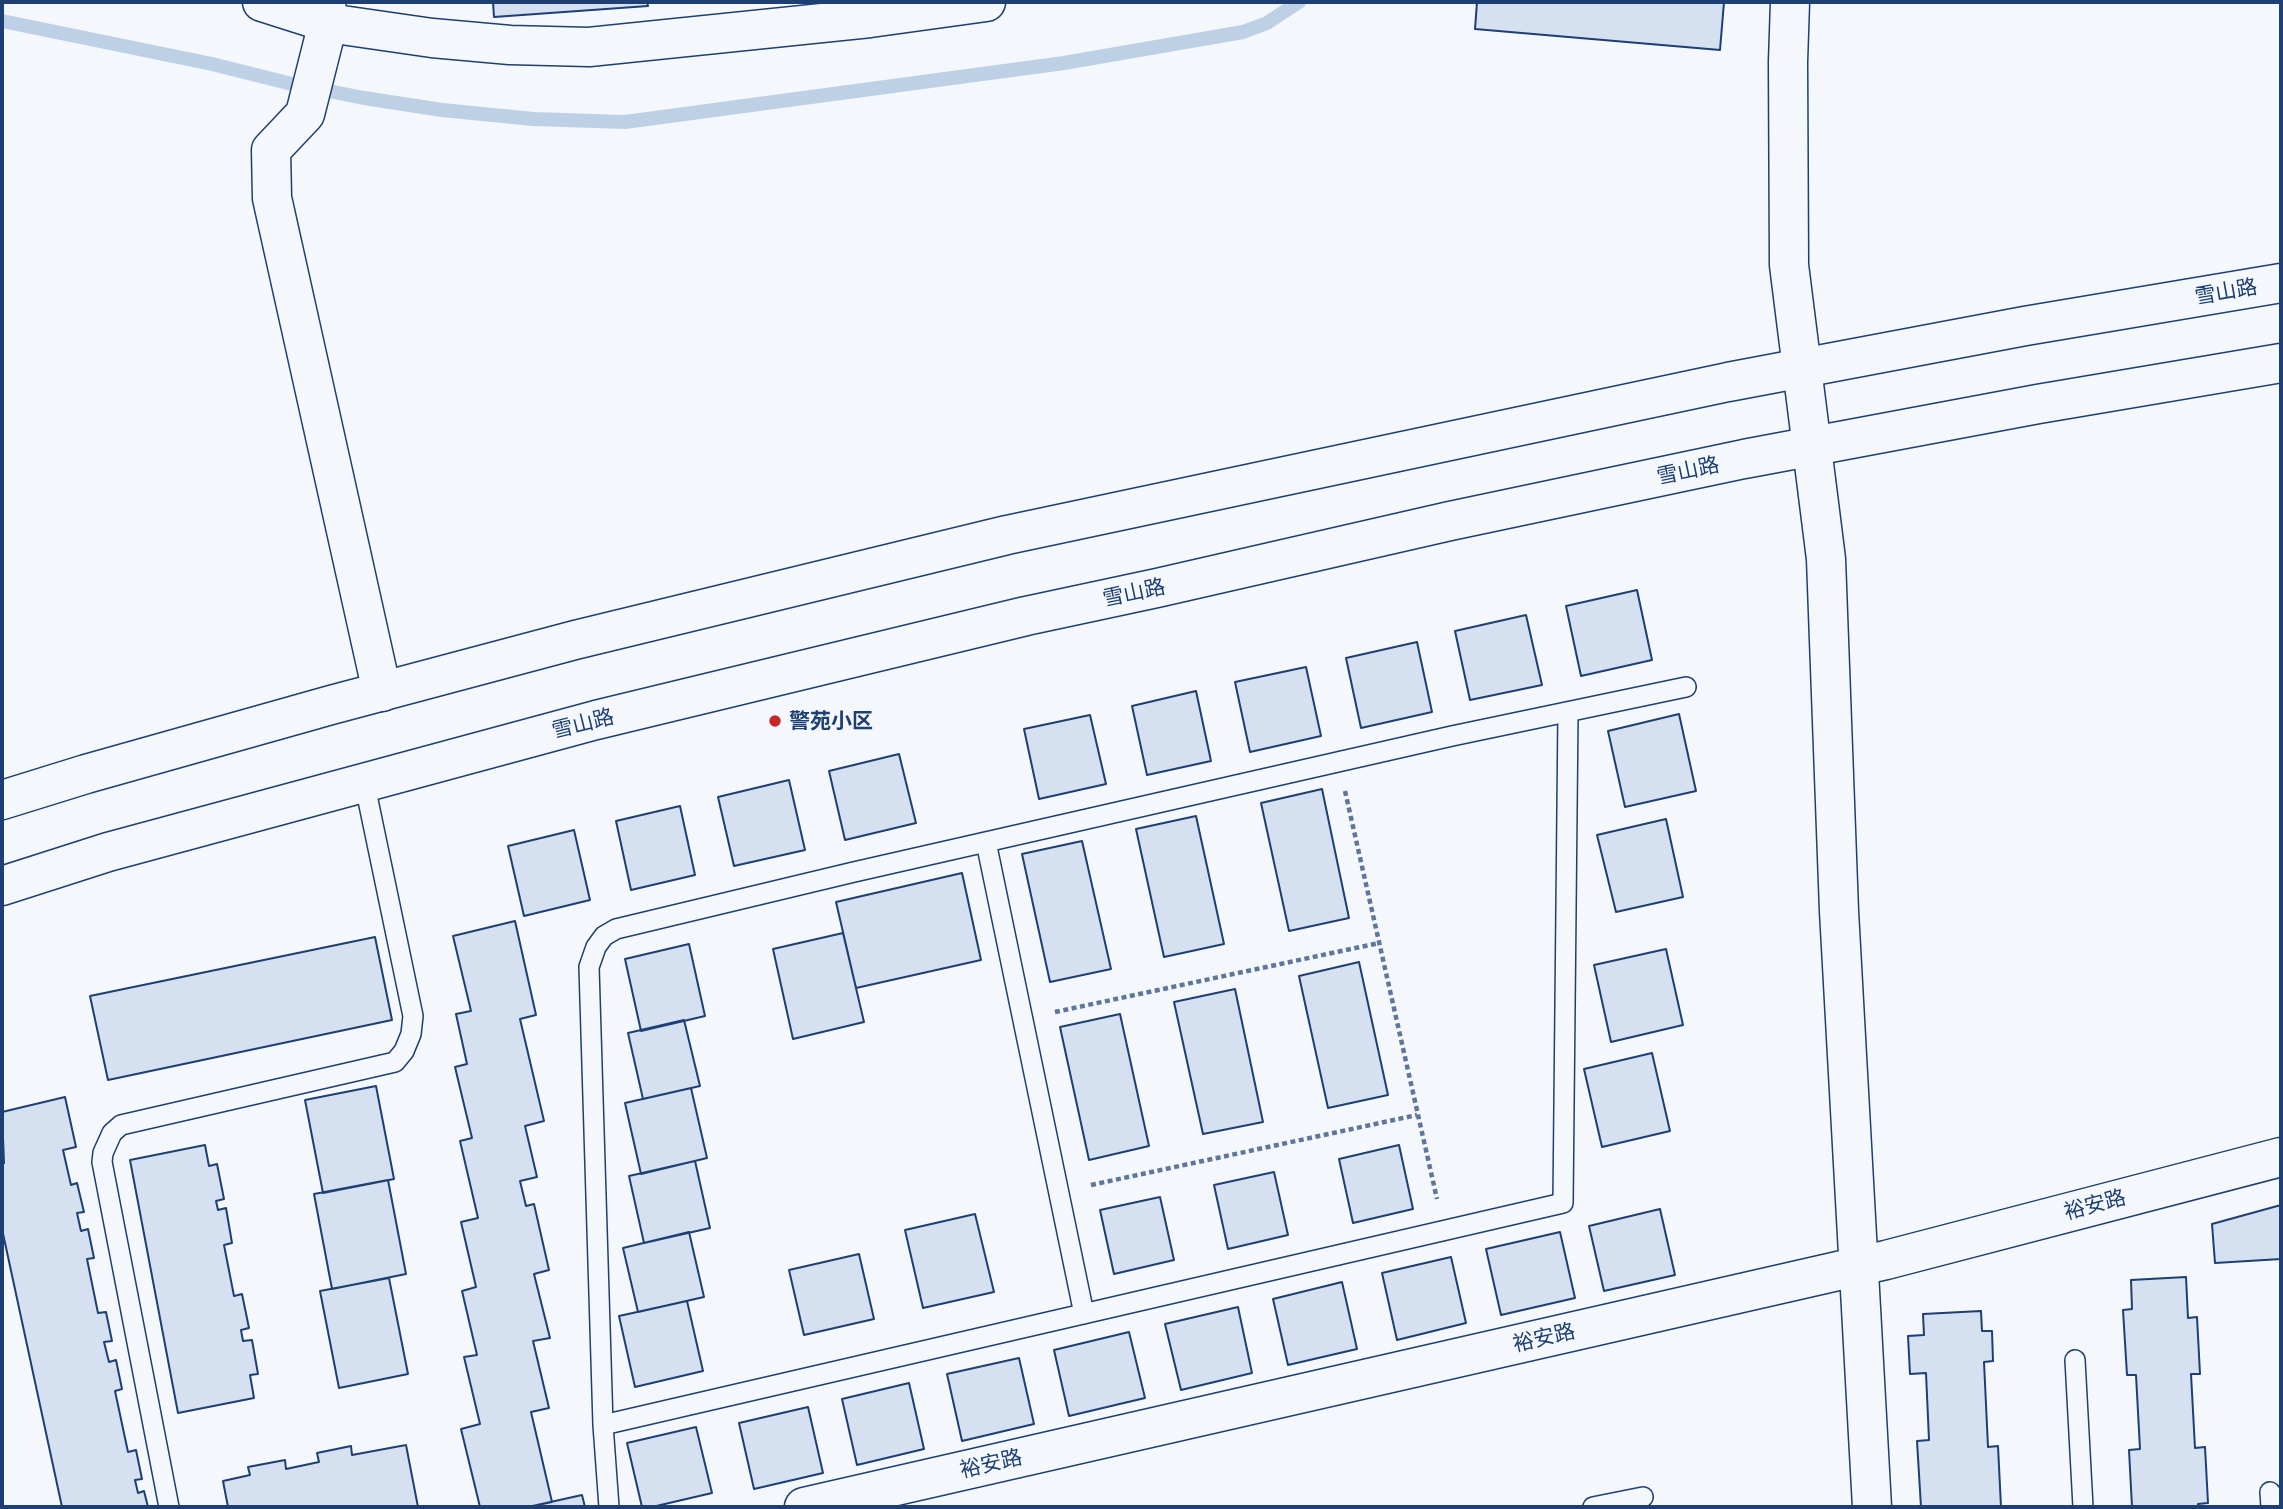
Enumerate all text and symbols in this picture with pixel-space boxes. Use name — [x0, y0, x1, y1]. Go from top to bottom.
street label: 雪山路 — [2193, 274, 2259, 310]
street label: 雪山路 — [1655, 452, 1721, 490]
street label: 雪山路 — [1101, 574, 1167, 612]
street label: 雪山路 — [549, 704, 617, 744]
place label: 警苑小区 — [789, 708, 873, 734]
marker: 警苑小区 — [767, 713, 783, 729]
street label: 裕安路 — [2061, 1185, 2129, 1225]
street label: 裕安路 — [1510, 1319, 1578, 1357]
street label: 裕安路 — [957, 1445, 1025, 1483]

